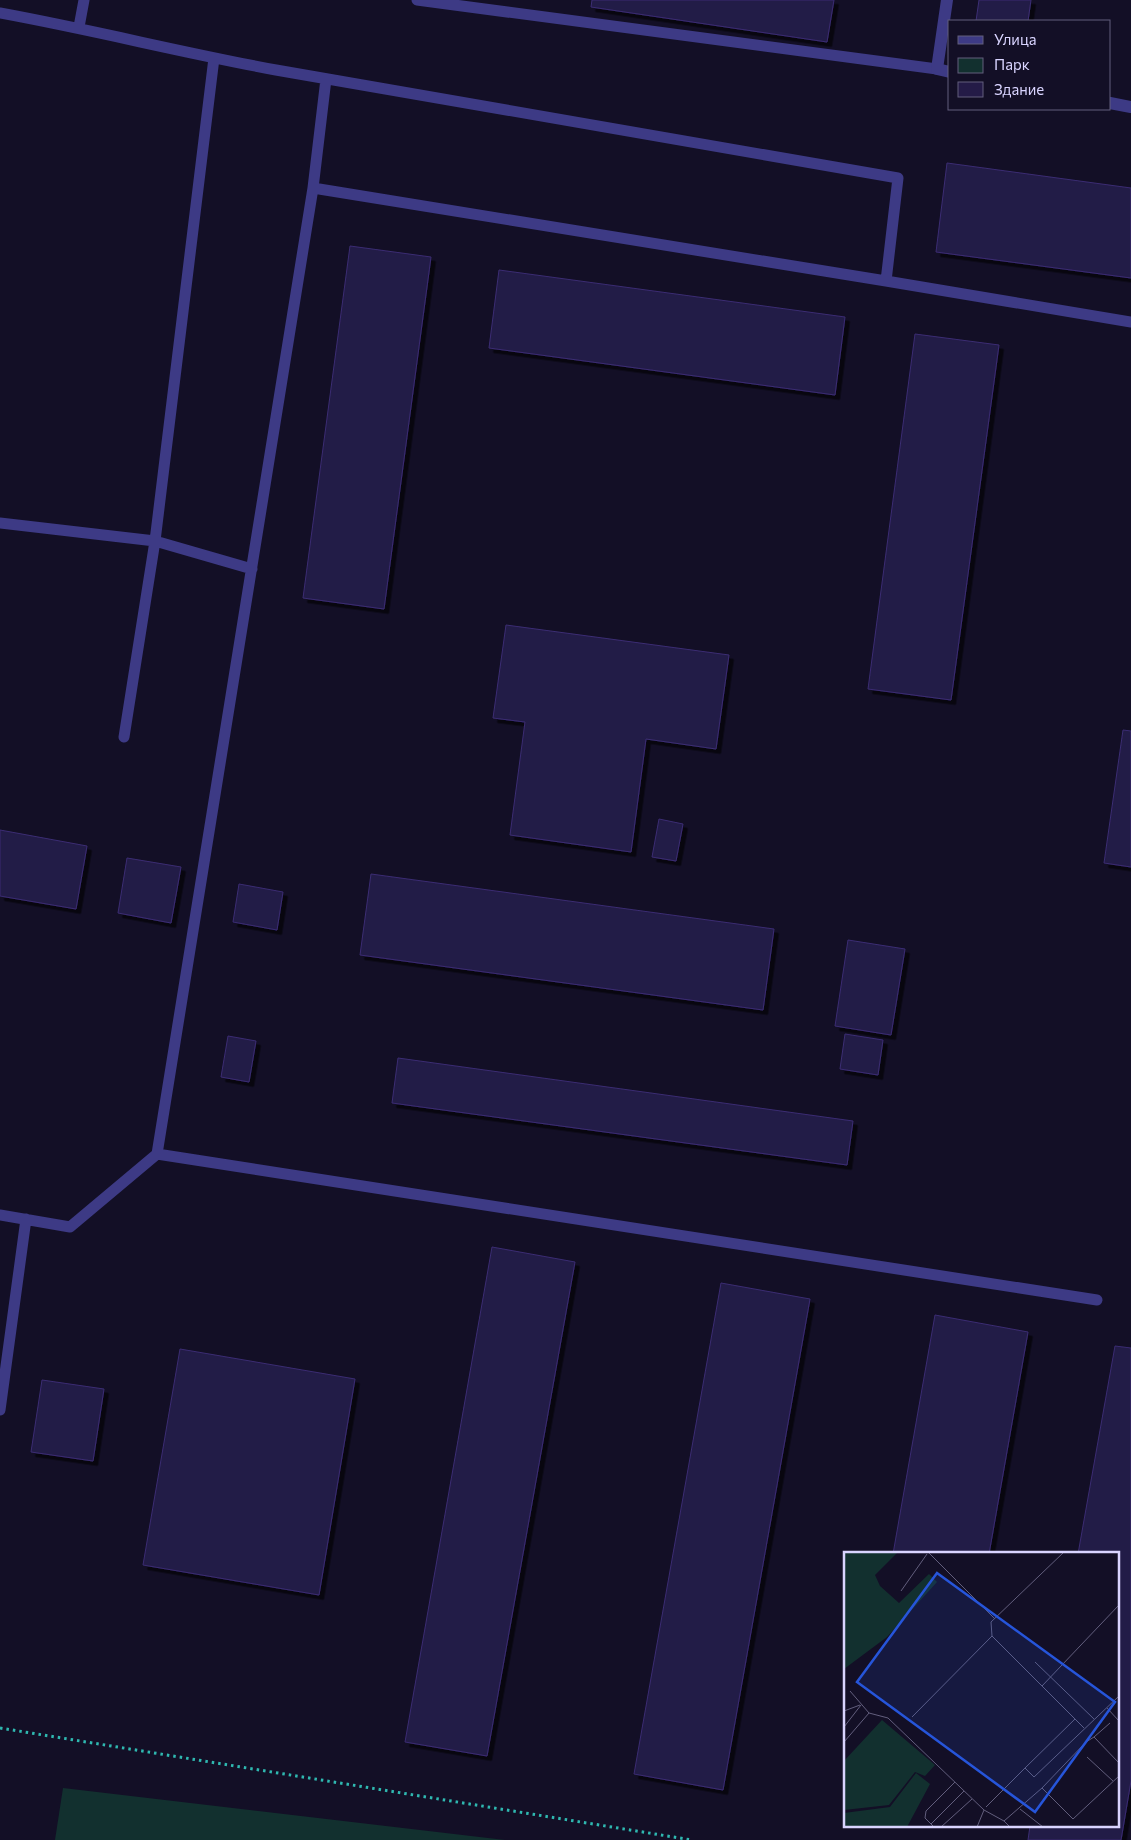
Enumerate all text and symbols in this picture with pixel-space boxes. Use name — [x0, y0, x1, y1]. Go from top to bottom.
legend — [948, 20, 1111, 110]
text: Улица — [994, 30, 1036, 48]
text: Парк — [994, 55, 1030, 73]
text: Здание — [994, 80, 1044, 98]
inset map — [844, 1552, 1118, 1828]

